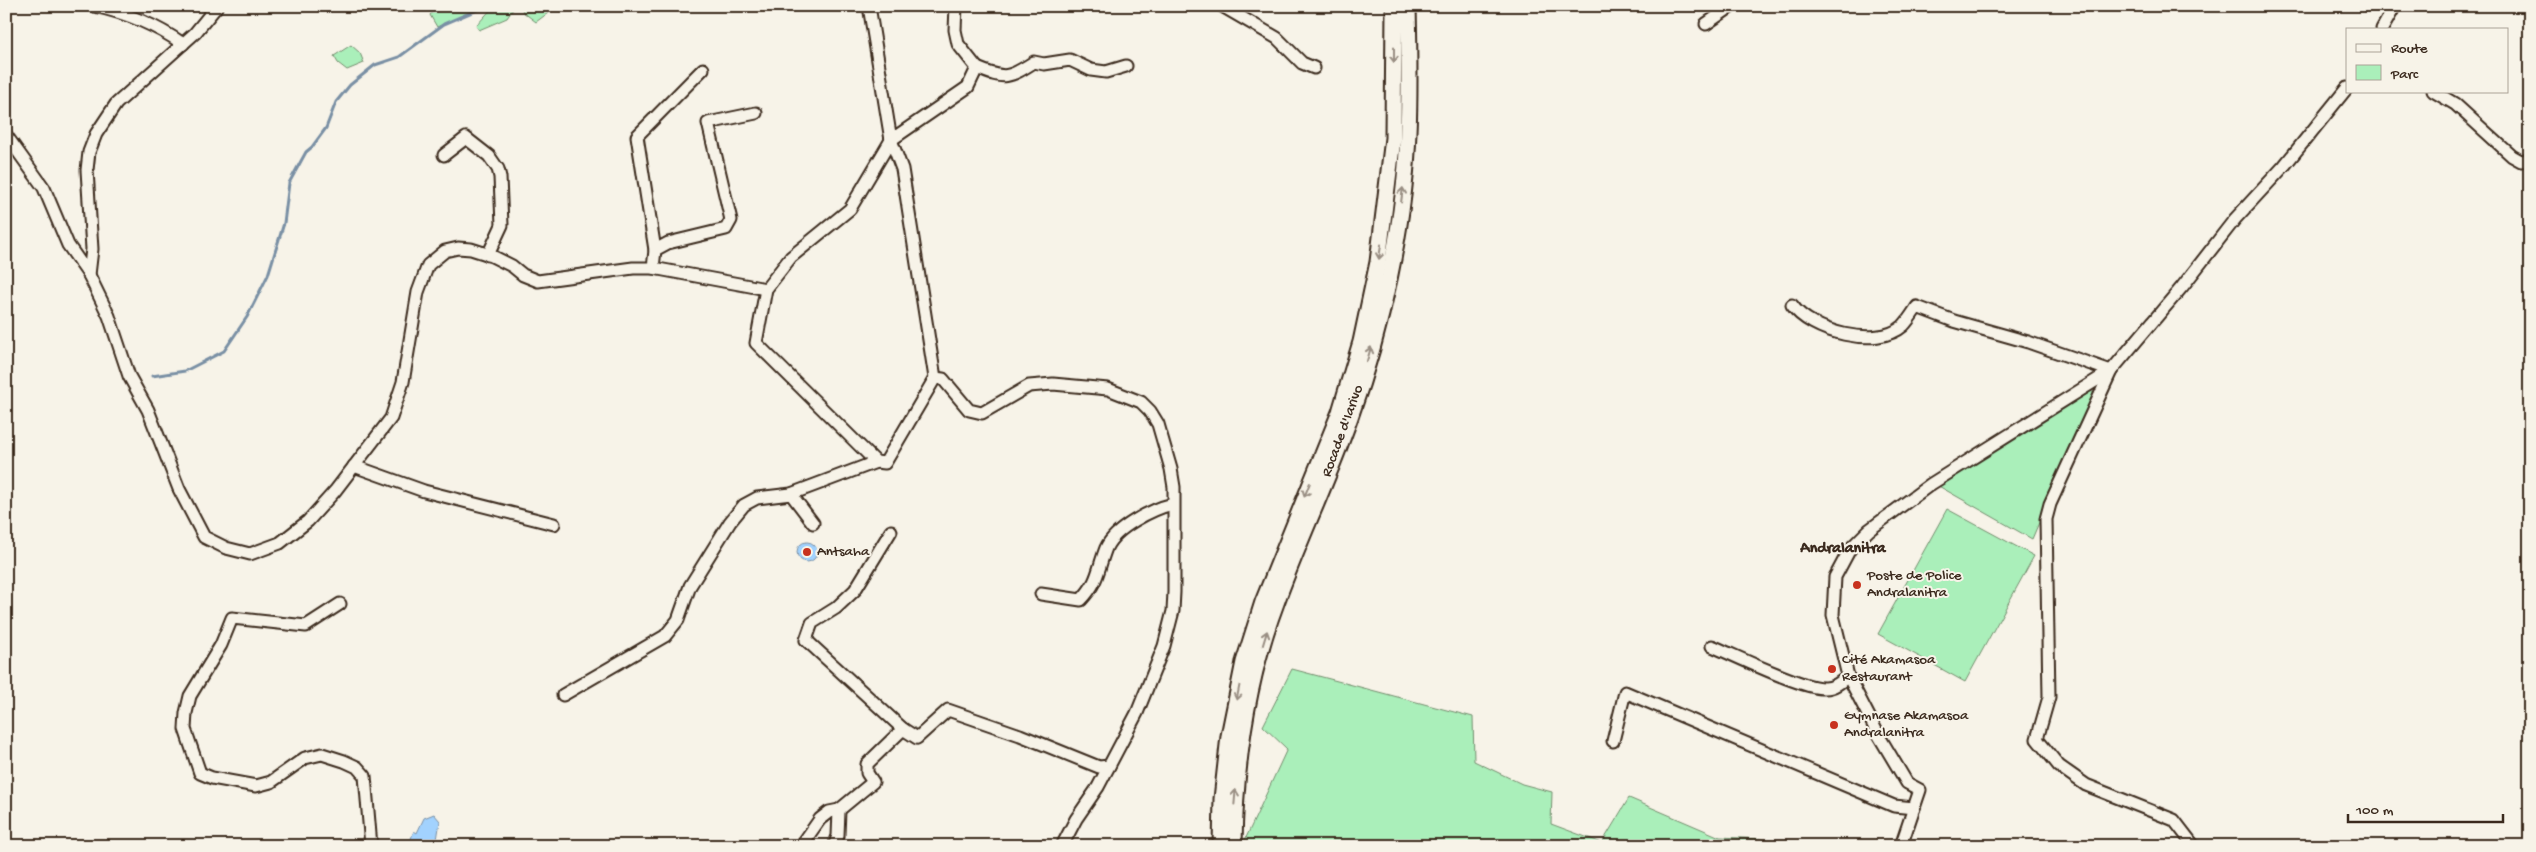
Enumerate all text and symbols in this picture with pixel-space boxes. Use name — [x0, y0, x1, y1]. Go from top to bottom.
legend — [2346, 28, 2508, 92]
text: Route — [2391, 40, 2428, 58]
one-way arrow — [1389, 46, 1399, 63]
text: Parc — [2390, 66, 2419, 84]
one-way arrow — [1397, 187, 1407, 203]
one-way arrow — [1374, 243, 1384, 259]
one-way arrow — [1365, 346, 1375, 362]
street label: Rocade d'Iarivo — [1318, 382, 1368, 479]
one-way arrow — [1302, 482, 1311, 497]
district label: Andralanitra — [1799, 540, 1887, 559]
place label: Antsaha — [817, 543, 870, 561]
marker: Antsaha — [801, 546, 813, 558]
place label: Poste de Police Andralanitra — [1866, 567, 1962, 602]
marker: Poste de Police Andralanitra — [1851, 579, 1863, 591]
one-way arrow — [1260, 630, 1270, 646]
place label: Cité Akamasoa Restaurant — [1842, 651, 1936, 686]
marker: Cité Akamasoa Restaurant — [1826, 663, 1838, 675]
one-way arrow — [1232, 685, 1242, 701]
place label: Gymnase Akamasoa Andralanitra — [1844, 707, 1969, 742]
marker: Gymnase Akamasoa Andralanitra — [1828, 719, 1840, 731]
one-way arrow — [1231, 789, 1240, 805]
scale bar — [2348, 792, 2504, 824]
text: 100 m — [2355, 802, 2394, 820]

